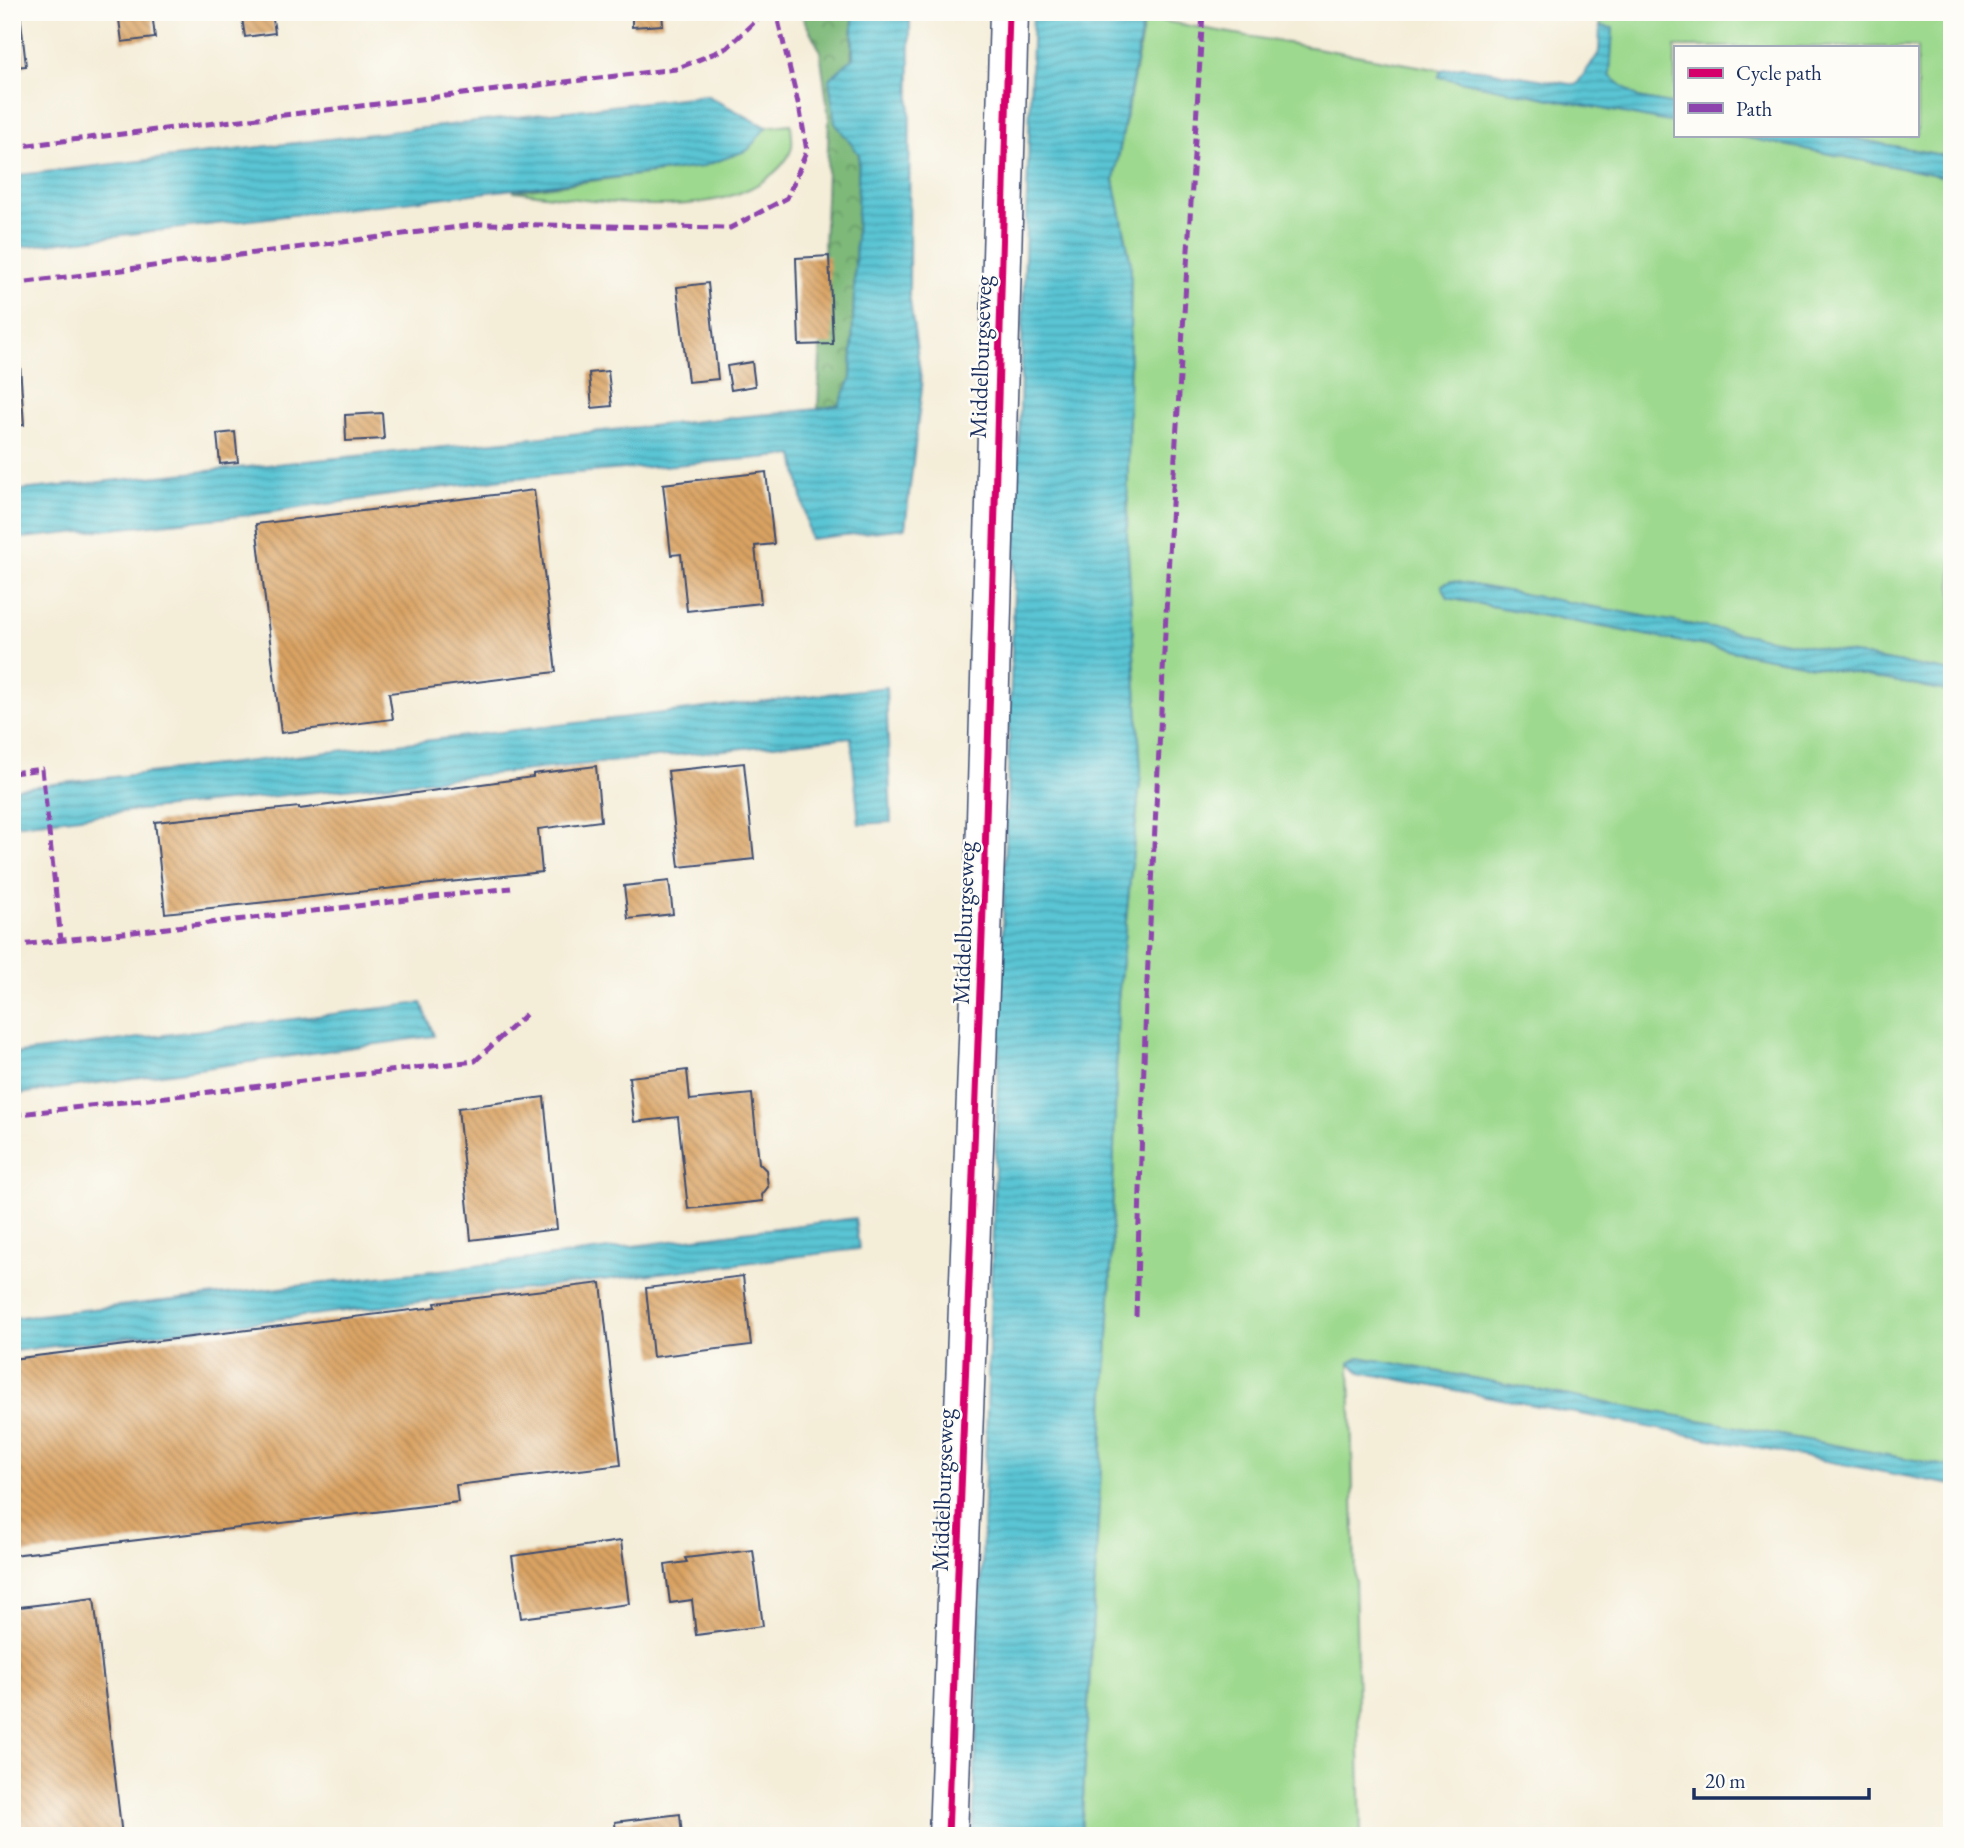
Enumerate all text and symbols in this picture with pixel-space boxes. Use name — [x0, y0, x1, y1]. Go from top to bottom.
legend — [1674, 46, 1918, 136]
text: Cycle path — [1736, 59, 1822, 86]
text: Path — [1736, 95, 1773, 122]
street label: Middelburgseweg — [962, 274, 998, 439]
street label: Middelburgseweg — [945, 840, 981, 1005]
street label: Middelburgseweg — [924, 1407, 960, 1572]
scale bar — [1694, 1757, 1870, 1801]
text: 20 m — [1705, 1767, 1746, 1794]

